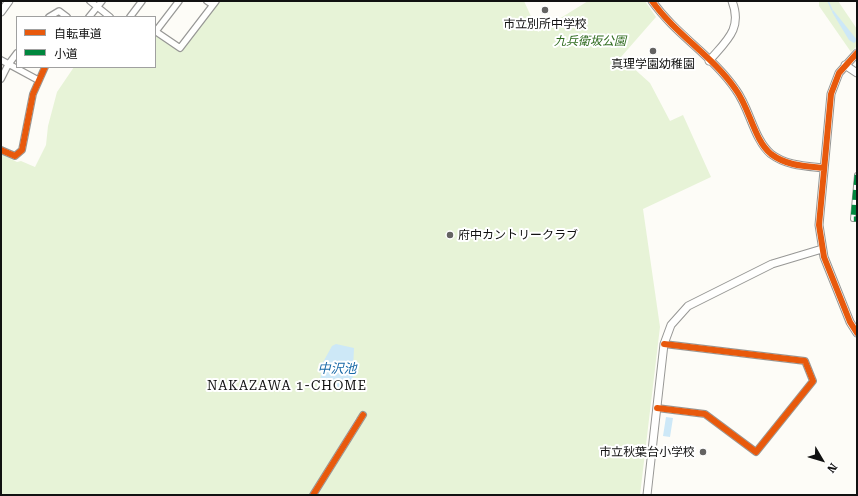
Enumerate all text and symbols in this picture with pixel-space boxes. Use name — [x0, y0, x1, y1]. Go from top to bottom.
marker: 市立別所中学校 — [540, 5, 550, 15]
legend — [16, 16, 156, 68]
place label: 市立別所中学校 — [503, 17, 587, 31]
text: 自転車道 — [54, 27, 102, 41]
park label: 九兵衛坂公園 — [554, 34, 626, 48]
marker: 真理学園幼稚園 — [648, 46, 658, 56]
text: 小道 — [54, 47, 78, 61]
place label: 真理学園幼稚園 — [611, 57, 695, 71]
place label: 府中カントリークラブ — [458, 228, 578, 242]
marker: 府中カントリークラブ — [445, 230, 455, 240]
water label: 中沢池 — [318, 361, 356, 377]
district label: NAKAZAWA 1-CHOME — [207, 378, 367, 394]
north arrow — [802, 440, 842, 480]
place label: 市立秋葉台小学校 — [599, 445, 695, 459]
marker: 市立秋葉台小学校 — [698, 447, 708, 457]
text: N — [824, 460, 840, 475]

